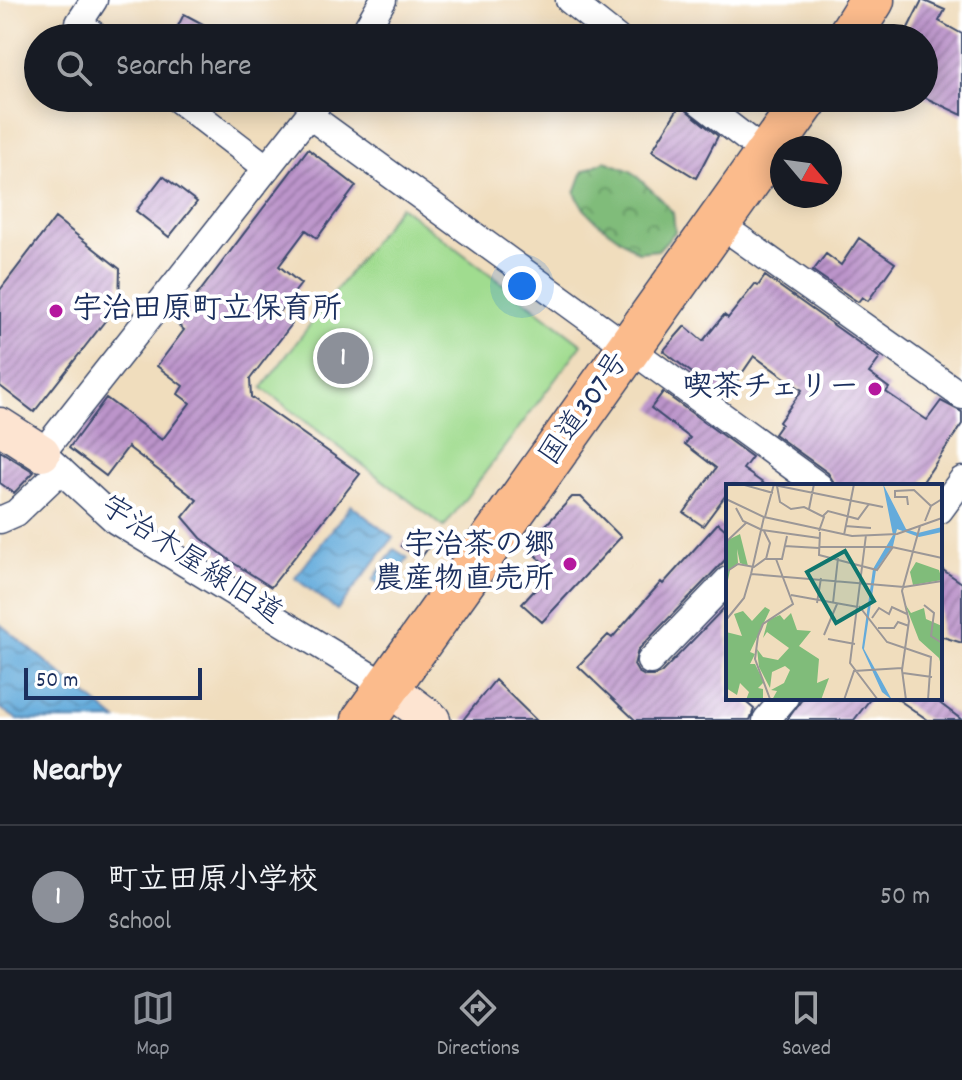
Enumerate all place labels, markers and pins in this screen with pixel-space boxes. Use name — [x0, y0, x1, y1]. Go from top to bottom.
place label: 宇治田原町立保育所 — [72, 290, 342, 333]
marker: 宇治田原町立保育所 — [47, 302, 65, 320]
pin: 1 — [317, 328, 369, 388]
place label: 喫茶チェリー — [683, 368, 859, 411]
marker: 喫茶チェリー — [866, 380, 884, 398]
place label: 宇治茶の郷 農産物直売所 — [374, 526, 554, 603]
marker: 宇治茶の郷 農産物直売所 — [561, 555, 579, 573]

